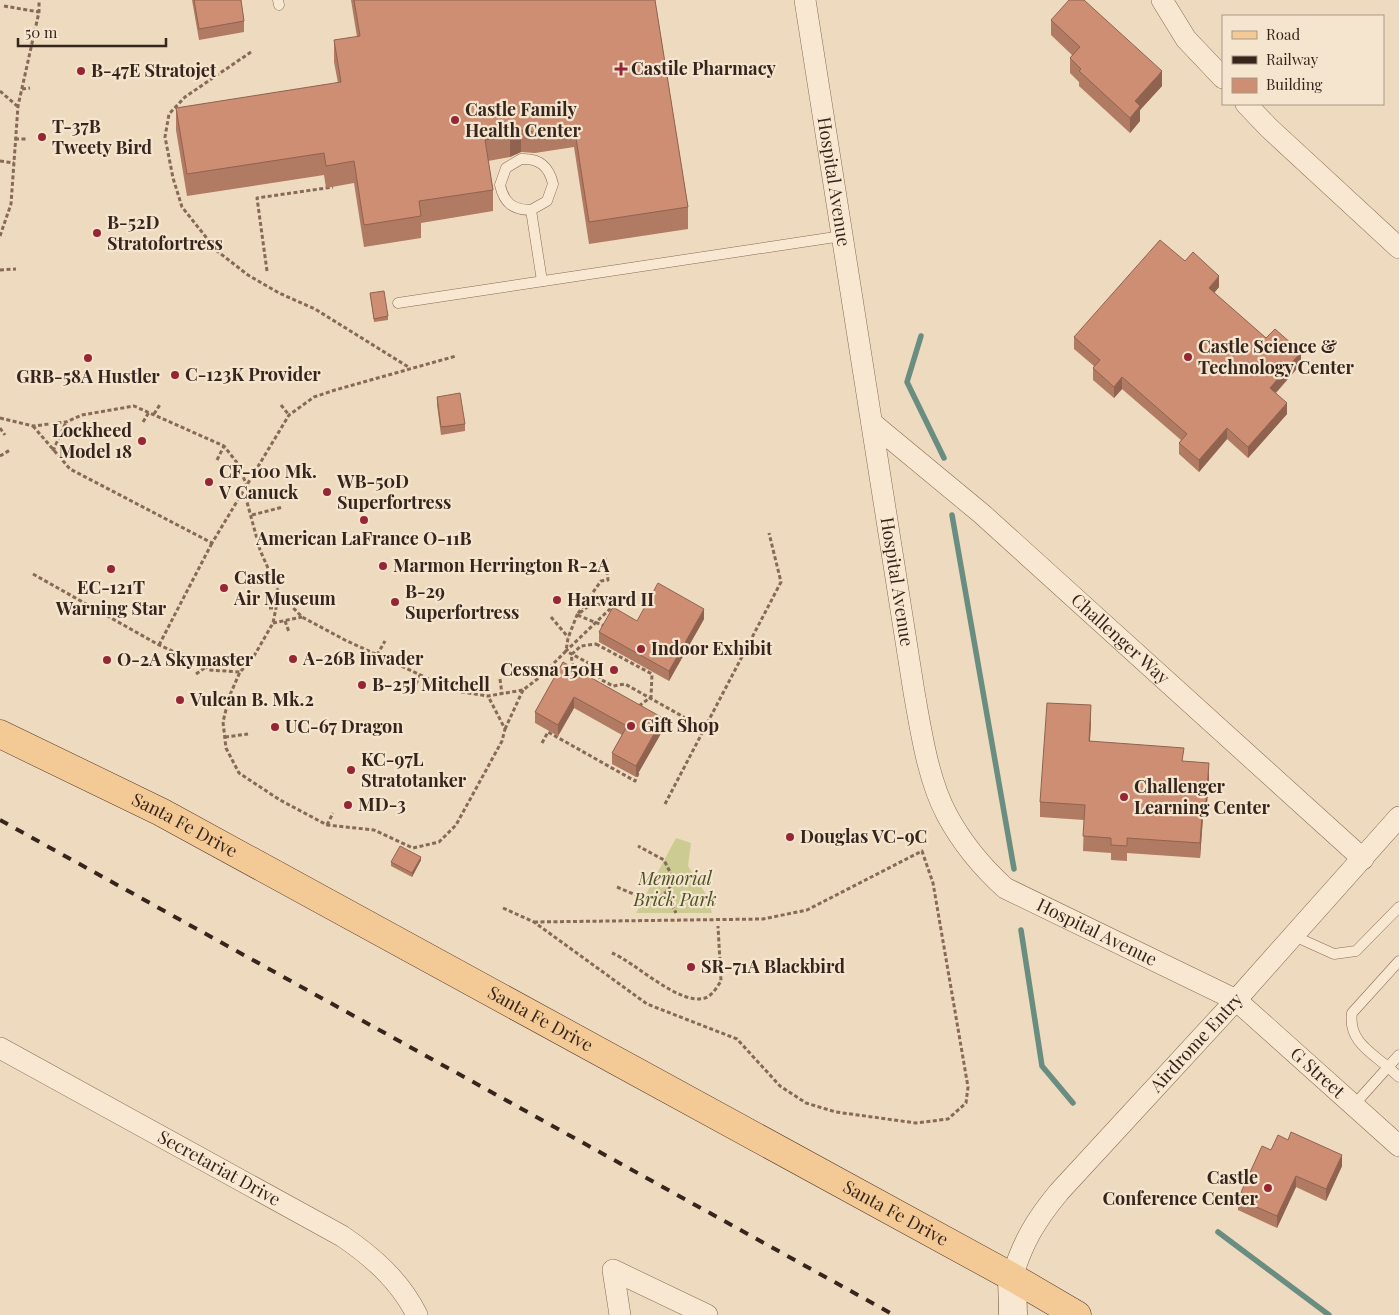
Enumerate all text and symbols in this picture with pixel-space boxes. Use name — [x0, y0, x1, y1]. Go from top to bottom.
scale bar — [18, 15, 165, 47]
legend — [1222, 15, 1384, 105]
text: 50 m — [25, 22, 58, 42]
text: Road — [1266, 24, 1300, 44]
text: Railway — [1266, 49, 1319, 69]
place label: Castile Pharmacy — [631, 56, 777, 80]
place label: B-47E Stratojet — [91, 58, 217, 82]
marker: Castile Pharmacy — [615, 63, 627, 75]
marker: B-47E Stratojet — [75, 65, 87, 77]
text: Building — [1266, 74, 1323, 94]
place label: Castle Family Health Center — [465, 97, 581, 142]
place label: T-37B Tweety Bird — [52, 114, 152, 159]
marker: Castle Family Health Center — [449, 114, 461, 126]
street label: Hospital Avenue — [813, 115, 857, 248]
marker: T-37B Tweety Bird — [36, 131, 48, 143]
place label: B-52D Stratofortress — [107, 210, 223, 255]
marker: B-52D Stratofortress — [91, 227, 103, 239]
place label: Castle Science & Technology Center — [1198, 334, 1355, 379]
marker: Castle Science & Technology Center — [1182, 351, 1194, 363]
marker: GRB-58A Hustler — [82, 352, 94, 364]
place label: C-123K Provider — [185, 362, 321, 386]
place label: GRB-58A Hustler — [16, 364, 160, 388]
marker: C-123K Provider — [169, 369, 181, 381]
place label: Lockheed Model 18 — [52, 418, 132, 463]
marker: Lockheed Model 18 — [136, 435, 148, 447]
place label: CF-100 Mk. V Canuck — [218, 459, 317, 504]
place label: WB-50D Superfortress — [336, 469, 451, 514]
marker: CF-100 Mk. V Canuck — [203, 476, 215, 488]
marker: WB-50D Superfortress — [321, 486, 333, 498]
marker: American LaFrance O-11B — [358, 514, 370, 526]
street label: Hospital Avenue — [876, 515, 920, 648]
place label: American LaFrance O-11B — [255, 526, 472, 550]
place label: Marmon Herrington R-2A — [393, 553, 610, 577]
marker: Marmon Herrington R-2A — [377, 560, 389, 572]
marker: EC-121T Warning Star — [105, 563, 117, 575]
place label: Castle Air Museum — [233, 565, 337, 610]
place label: EC-121T Warning Star — [55, 575, 167, 620]
place label: B-29 Superfortress — [405, 579, 519, 624]
marker: Castle Air Museum — [218, 582, 230, 594]
place label: Harvard II — [567, 587, 654, 611]
street label: Challenger Way — [1066, 587, 1175, 689]
marker: Harvard II — [551, 594, 563, 606]
marker: B-29 Superfortress — [389, 596, 401, 608]
place label: Indoor Exhibit — [651, 636, 773, 660]
marker: Indoor Exhibit — [635, 643, 647, 655]
place label: A-26B Invader — [302, 646, 424, 670]
place label: O-2A Skymaster — [117, 647, 254, 671]
marker: A-26B Invader — [287, 653, 299, 665]
marker: O-2A Skymaster — [101, 654, 113, 666]
place label: Cessna 150H — [500, 657, 604, 681]
marker: Cessna 150H — [608, 664, 620, 676]
place label: B-25J Mitchell — [372, 672, 490, 696]
marker: B-25J Mitchell — [356, 679, 368, 691]
place label: Vulcan B. Mk.2 — [189, 687, 314, 711]
marker: Vulcan B. Mk.2 — [174, 694, 186, 706]
place label: Gift Shop — [641, 713, 719, 737]
place label: UC-67 Dragon — [285, 714, 403, 738]
marker: Gift Shop — [625, 720, 637, 732]
marker: UC-67 Dragon — [269, 721, 281, 733]
place label: KC-97L Stratotanker — [361, 747, 467, 792]
marker: KC-97L Stratotanker — [345, 764, 357, 776]
place label: Challenger Learning Center — [1134, 774, 1271, 819]
street label: Santa Fe Drive — [128, 787, 242, 863]
marker: Challenger Learning Center — [1118, 791, 1130, 803]
place label: MD-3 — [358, 792, 406, 816]
marker: MD-3 — [342, 799, 354, 811]
place label: Douglas VC-9C — [800, 824, 927, 848]
marker: Douglas VC-9C — [784, 831, 796, 843]
park label: Memorial Brick Park — [633, 866, 716, 911]
street label: Hospital Avenue — [1033, 892, 1161, 971]
place label: SR-71A Blackbird — [701, 954, 845, 978]
marker: SR-71A Blackbird — [685, 961, 697, 973]
street label: Santa Fe Drive — [484, 980, 598, 1057]
street label: Airdrome Entry — [1143, 987, 1248, 1098]
street label: G Street — [1286, 1041, 1351, 1103]
street label: Secretariat Drive — [154, 1124, 285, 1211]
place label: Castle Conference Center — [1102, 1165, 1259, 1210]
street label: Santa Fe Drive — [839, 1174, 953, 1251]
marker: Castle Conference Center — [1262, 1182, 1274, 1194]

